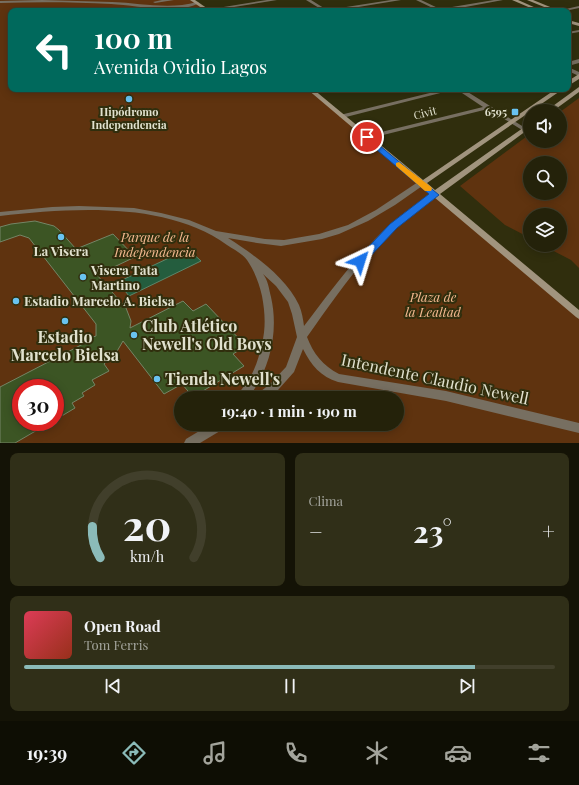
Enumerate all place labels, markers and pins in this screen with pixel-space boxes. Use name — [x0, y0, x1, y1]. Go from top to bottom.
marker: Hipódromo Independencia — [124, 94, 134, 104]
place label: Hipódromo Independencia — [91, 104, 167, 132]
place label: 6595 — [485, 104, 507, 119]
marker: 6595 — [510, 107, 520, 117]
pin — [350, 120, 384, 154]
marker: La Visera — [56, 232, 66, 242]
place label: La Visera — [34, 242, 89, 259]
place label: Visera Tata Martino — [90, 261, 158, 293]
marker: Visera Tata Martino — [78, 272, 88, 282]
place label: Estadio Marcelo A. Bielsa — [24, 292, 175, 309]
marker: Estadio Marcelo A. Bielsa — [11, 296, 21, 306]
place label: Club Atlético Newell's Old Boys — [142, 315, 272, 354]
marker: Estadio Marcelo Bielsa — [60, 316, 70, 326]
place label: Estadio Marcelo Bielsa — [11, 326, 120, 365]
marker: Club Atlético Newell's Old Boys — [129, 330, 139, 340]
place label: Tienda Newell's — [165, 368, 280, 389]
marker: Tienda Newell's — [152, 374, 162, 384]

